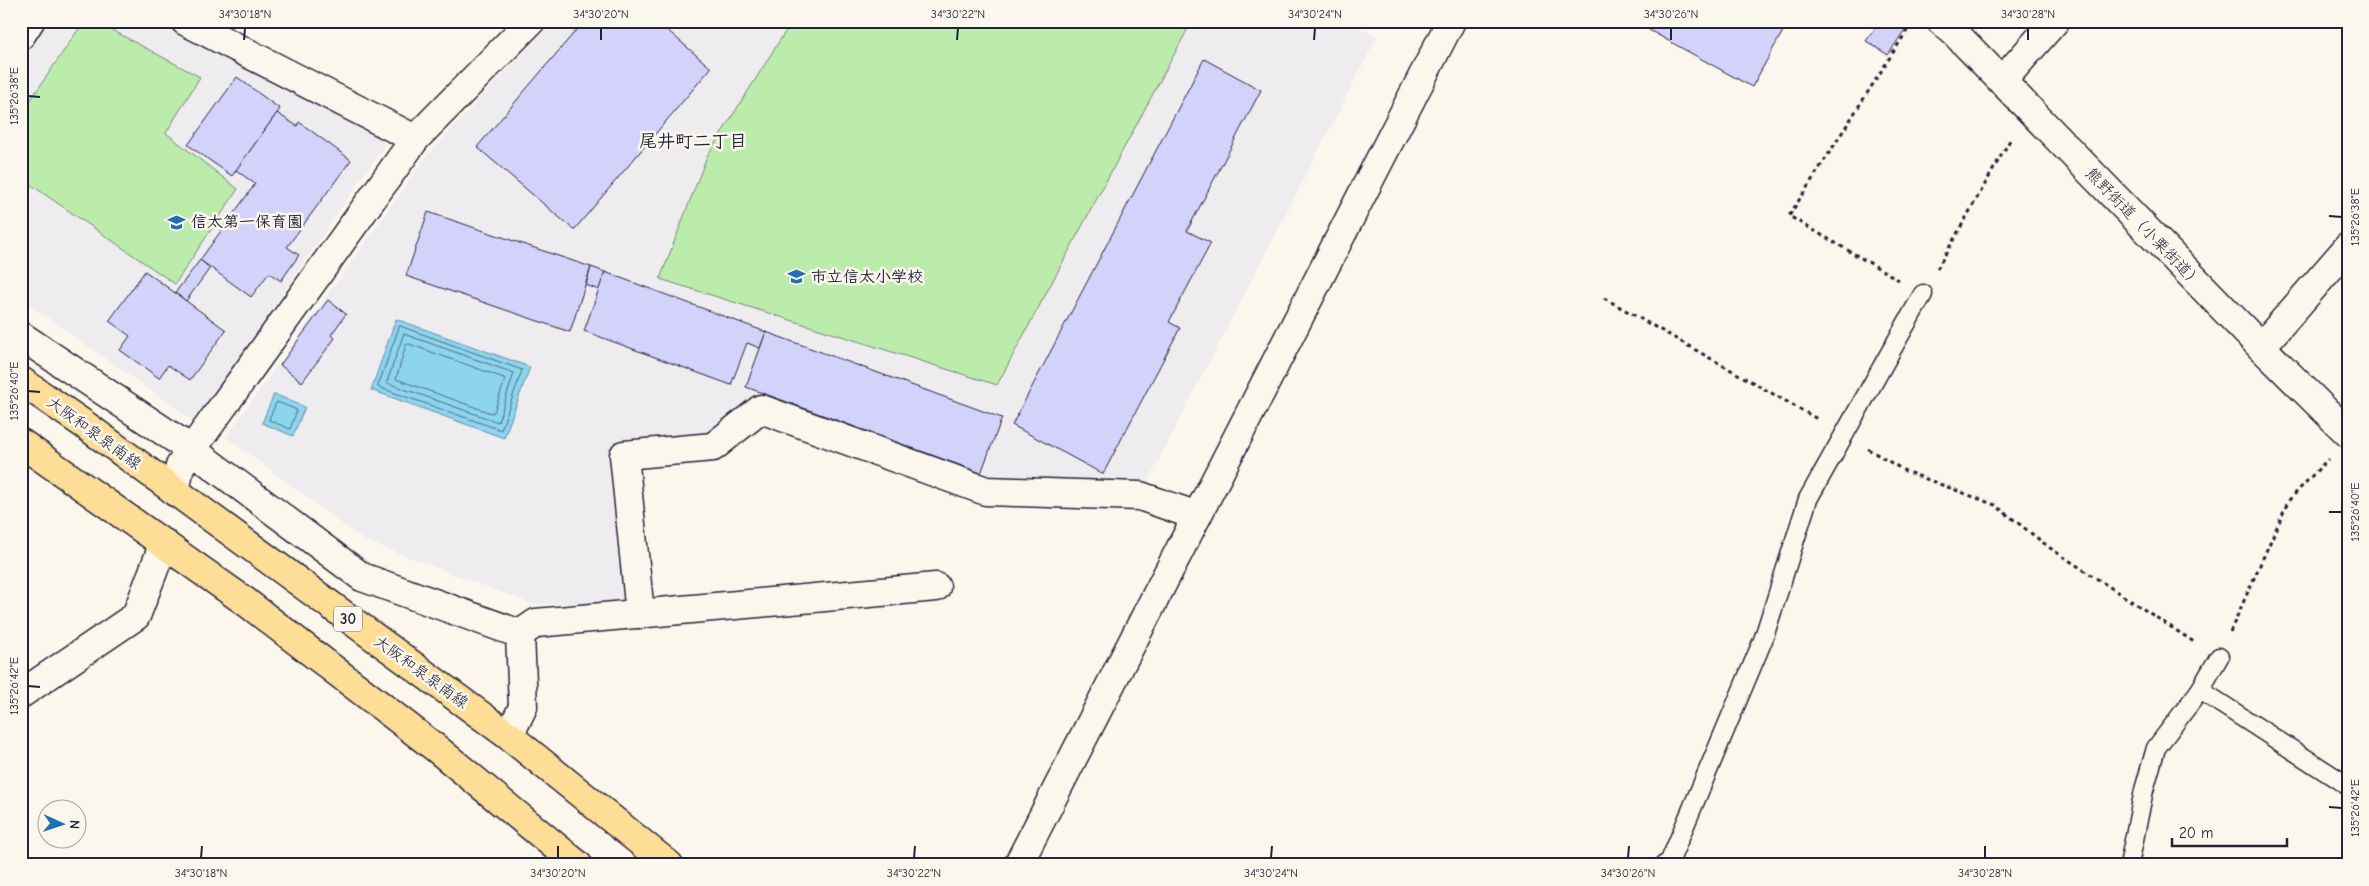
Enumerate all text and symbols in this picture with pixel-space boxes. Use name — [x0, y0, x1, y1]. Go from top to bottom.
text: 34°30'18"N — [219, 7, 271, 21]
text: 34°30'20"N — [573, 7, 629, 21]
text: 34°30'22"N — [931, 7, 985, 21]
text: 34°30'24"N — [1288, 7, 1342, 21]
text: 34°30'26"N — [1644, 7, 1698, 21]
text: 34°30'28"N — [2001, 7, 2055, 21]
text: 135°26'38"E — [7, 67, 21, 125]
district label: 尾井町二丁目 — [639, 131, 747, 152]
street label: 熊野街道（小栗街道） — [2082, 164, 2206, 292]
text: 135°26'38"E — [2348, 188, 2362, 246]
school or university icon: 信太第一保育園 — [167, 212, 187, 232]
place label: 信太第一保育園 — [191, 213, 303, 231]
school or university icon: 市立信太小学校 — [787, 267, 807, 287]
place label: 市立信太小学校 — [811, 268, 923, 286]
text: 135°26'40"E — [7, 361, 21, 421]
street label: 大阪和泉泉南線 — [43, 393, 145, 473]
text: 135°26'40"E — [2348, 482, 2362, 542]
road number: 30 — [334, 606, 362, 632]
street label: 大阪和泉泉南線 — [370, 632, 472, 712]
text: 135°26'42"E — [7, 657, 21, 715]
text: 135°26'42"E — [2348, 779, 2362, 837]
north arrow — [38, 798, 88, 848]
scale bar — [2172, 816, 2286, 848]
text: N — [66, 820, 83, 830]
text: 20 m — [2179, 824, 2213, 842]
text: 34°30'18"N — [175, 866, 227, 880]
text: 34°30'20"N — [530, 866, 586, 880]
text: 34°30'22"N — [887, 866, 941, 880]
text: 34°30'24"N — [1244, 866, 1298, 880]
text: 34°30'26"N — [1601, 866, 1655, 880]
text: 34°30'28"N — [1958, 866, 2012, 880]

